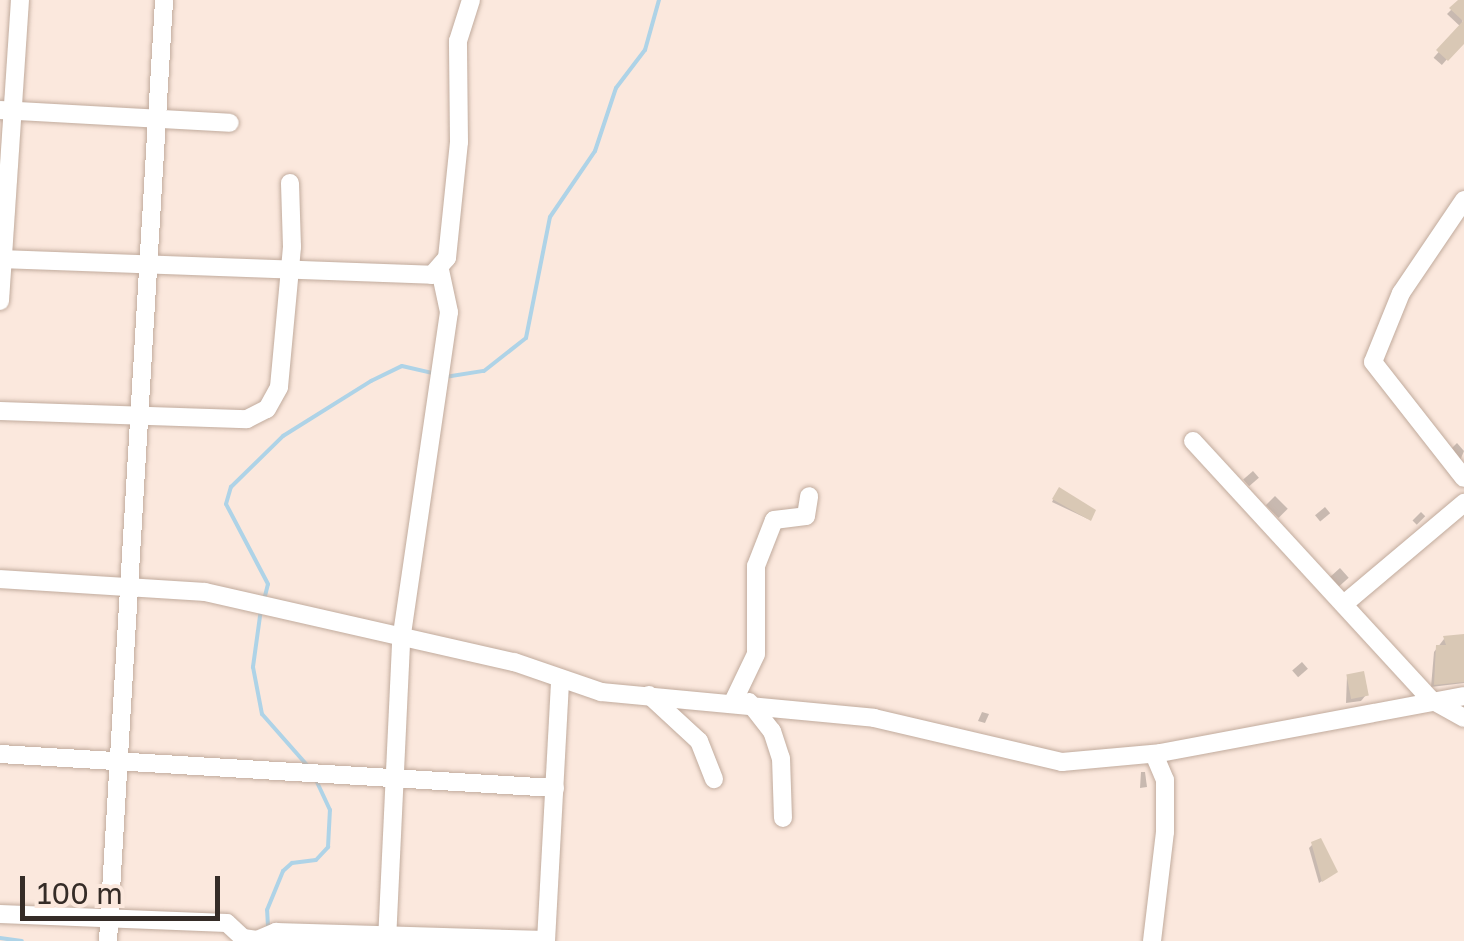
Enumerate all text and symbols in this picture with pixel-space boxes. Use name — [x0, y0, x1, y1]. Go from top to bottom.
scale bar — [25, 856, 225, 918]
text: 100 m — [37, 875, 123, 911]

